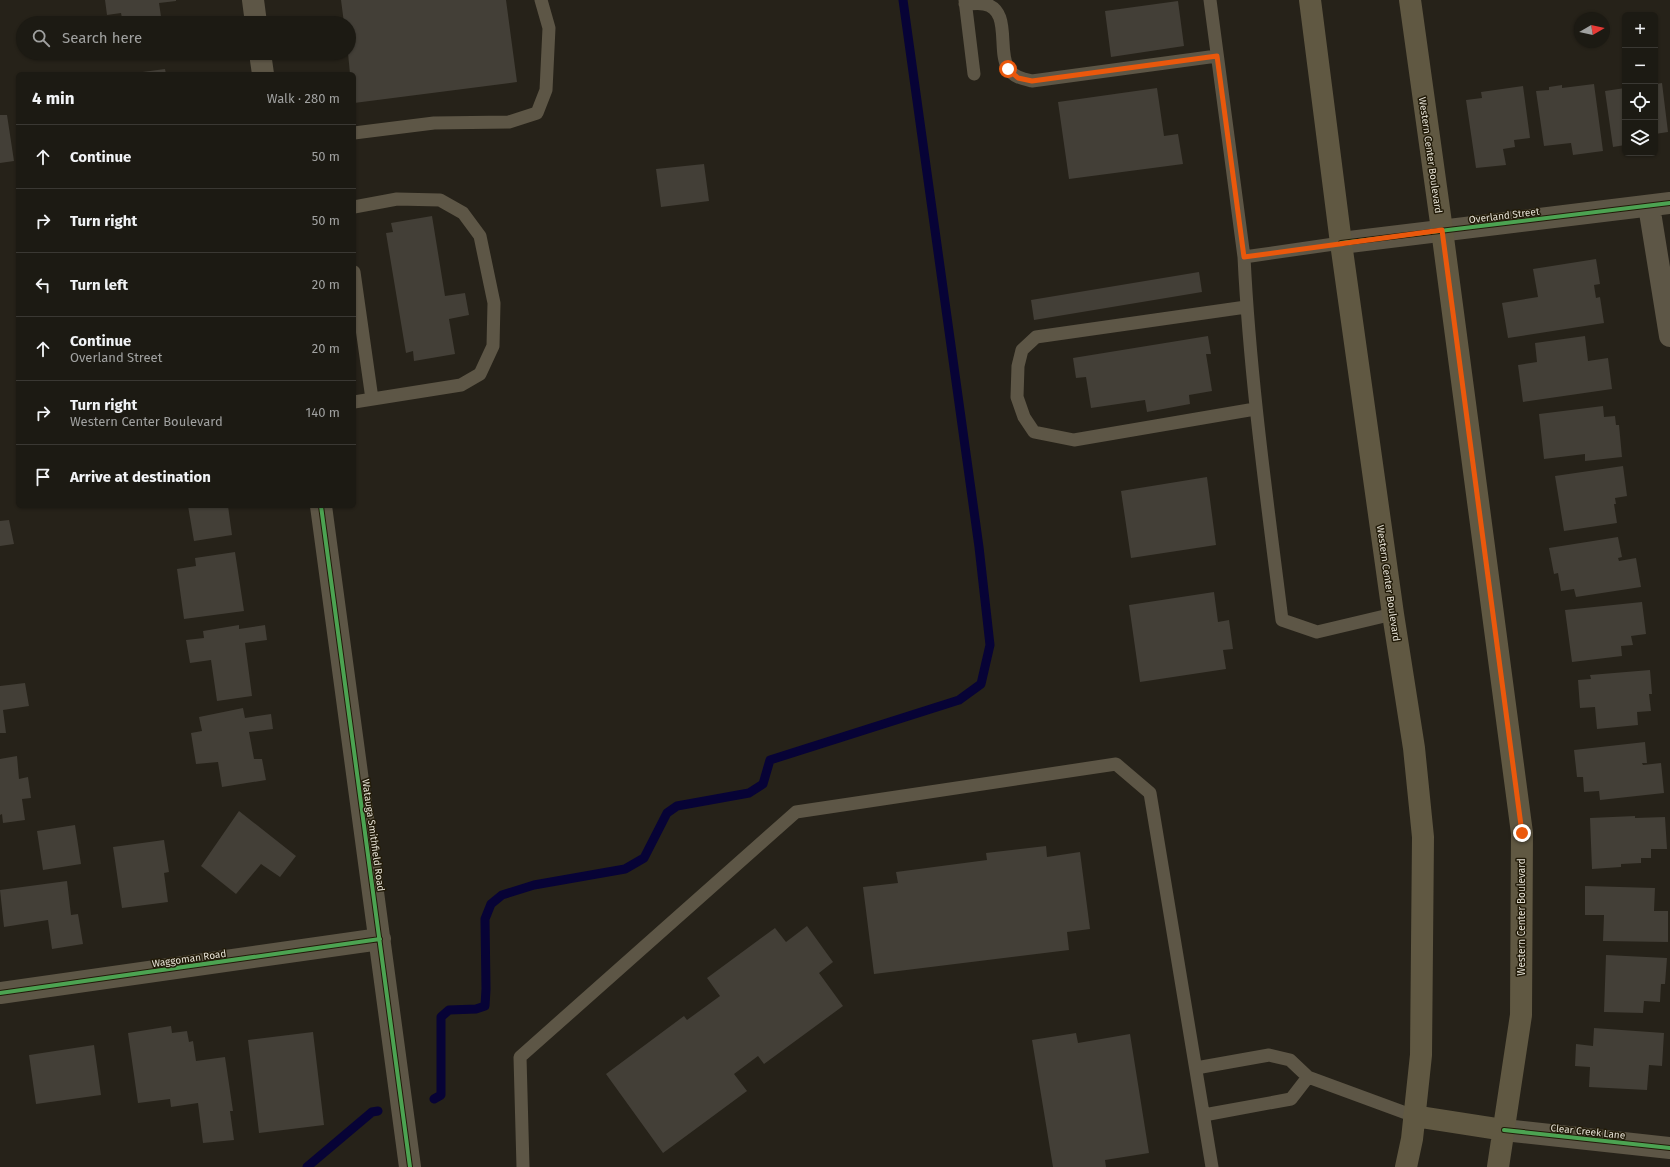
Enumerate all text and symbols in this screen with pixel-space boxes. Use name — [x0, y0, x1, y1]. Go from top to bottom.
north arrow — [1574, 12, 1610, 48]
map controls — [1622, 12, 1658, 156]
button: + — [1622, 12, 1658, 48]
search box — [16, 16, 356, 60]
icon: search — [30, 27, 52, 49]
text: Search here — [62, 29, 142, 47]
button: − — [1622, 48, 1658, 84]
route start — [999, 60, 1017, 78]
button: locate — [1622, 84, 1658, 120]
text: 4 min — [32, 88, 75, 109]
text: Walk · 280 m — [267, 91, 340, 106]
street label: Western Center Boulevard — [1416, 96, 1444, 214]
button: layers — [1622, 120, 1658, 156]
icon: ahead — [32, 146, 54, 168]
text: Continue — [70, 148, 131, 166]
text: 50 m — [312, 149, 340, 164]
street label: Overland Street — [1468, 206, 1540, 226]
icon: right — [32, 210, 54, 232]
text: Turn right — [70, 212, 137, 230]
text: 50 m — [312, 213, 340, 228]
icon: left — [32, 274, 54, 296]
text: Turn left — [70, 276, 128, 294]
text: 20 m — [312, 277, 340, 292]
text: Continue — [70, 332, 131, 350]
icon: ahead — [32, 338, 54, 360]
text: 20 m — [312, 341, 340, 356]
text: Overland Street — [70, 350, 162, 365]
text: Turn right — [70, 396, 137, 414]
icon: right — [32, 402, 54, 424]
text: 140 m — [306, 405, 340, 420]
text: Western Center Boulevard — [70, 414, 223, 429]
icon: arrive — [32, 466, 54, 488]
text: Arrive at destination — [70, 468, 211, 486]
street label: Western Center Boulevard — [1374, 524, 1402, 642]
street label: Watauga Smithfield Road — [359, 778, 387, 892]
route end — [1513, 824, 1531, 842]
street label: Western Center Boulevard — [1516, 858, 1528, 976]
street label: Waggoman Road — [151, 948, 227, 970]
street label: Clear Creek Lane — [1550, 1122, 1626, 1142]

